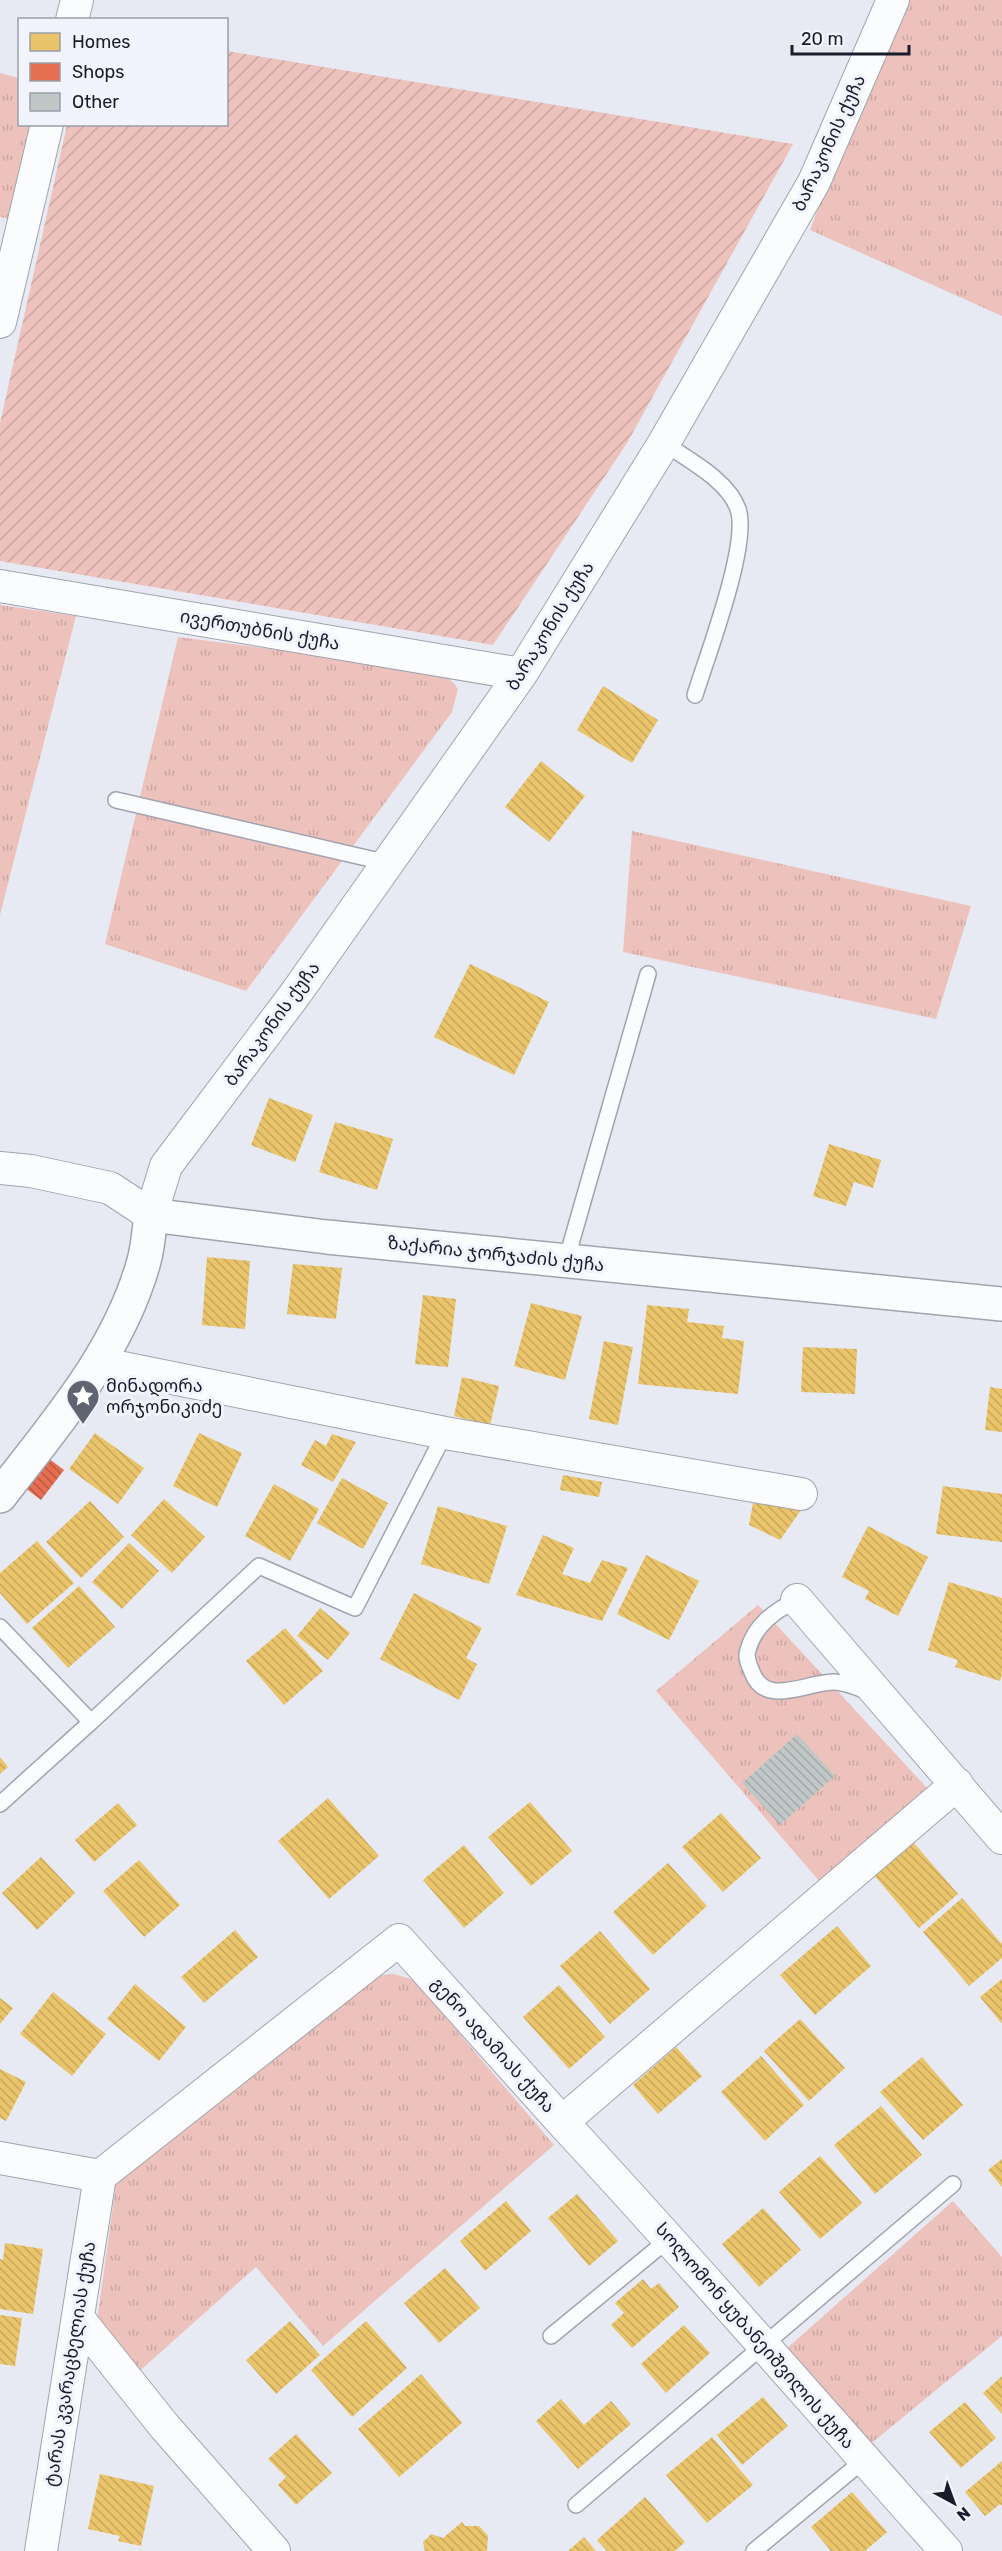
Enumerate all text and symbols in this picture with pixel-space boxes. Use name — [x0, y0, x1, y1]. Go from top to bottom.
legend — [18, 18, 228, 126]
scale bar — [792, 18, 909, 56]
text: 20 m — [801, 28, 843, 50]
text: Homes — [72, 31, 130, 53]
text: Shops — [72, 61, 124, 83]
street label: ბარაკონის ქუჩა — [788, 71, 870, 215]
text: Other — [72, 91, 119, 113]
street label: ბარაკონის ქუჩა — [501, 557, 599, 695]
street label: ივერთუბნის ქუჩა — [178, 605, 342, 655]
street label: ბარაკონის ქუჩა — [220, 958, 324, 1090]
street label: ზაქარია ჯორჯაძის ქუჩა — [387, 1232, 605, 1276]
place label: მინადორა ორჯონიკიძე — [106, 1375, 222, 1418]
place icon: მინადორა ორჯონიკიძე — [65, 1378, 101, 1425]
street label: გენო ადამიას ქუჩა — [426, 1973, 560, 2117]
street label: სოლომონ ყუბანეიშვილის ქუჩა — [651, 2218, 859, 2454]
street label: ტარას კვარაცხელიას ქუჩა — [40, 2240, 100, 2488]
north arrow — [924, 2473, 984, 2533]
text: N — [953, 2503, 974, 2525]

